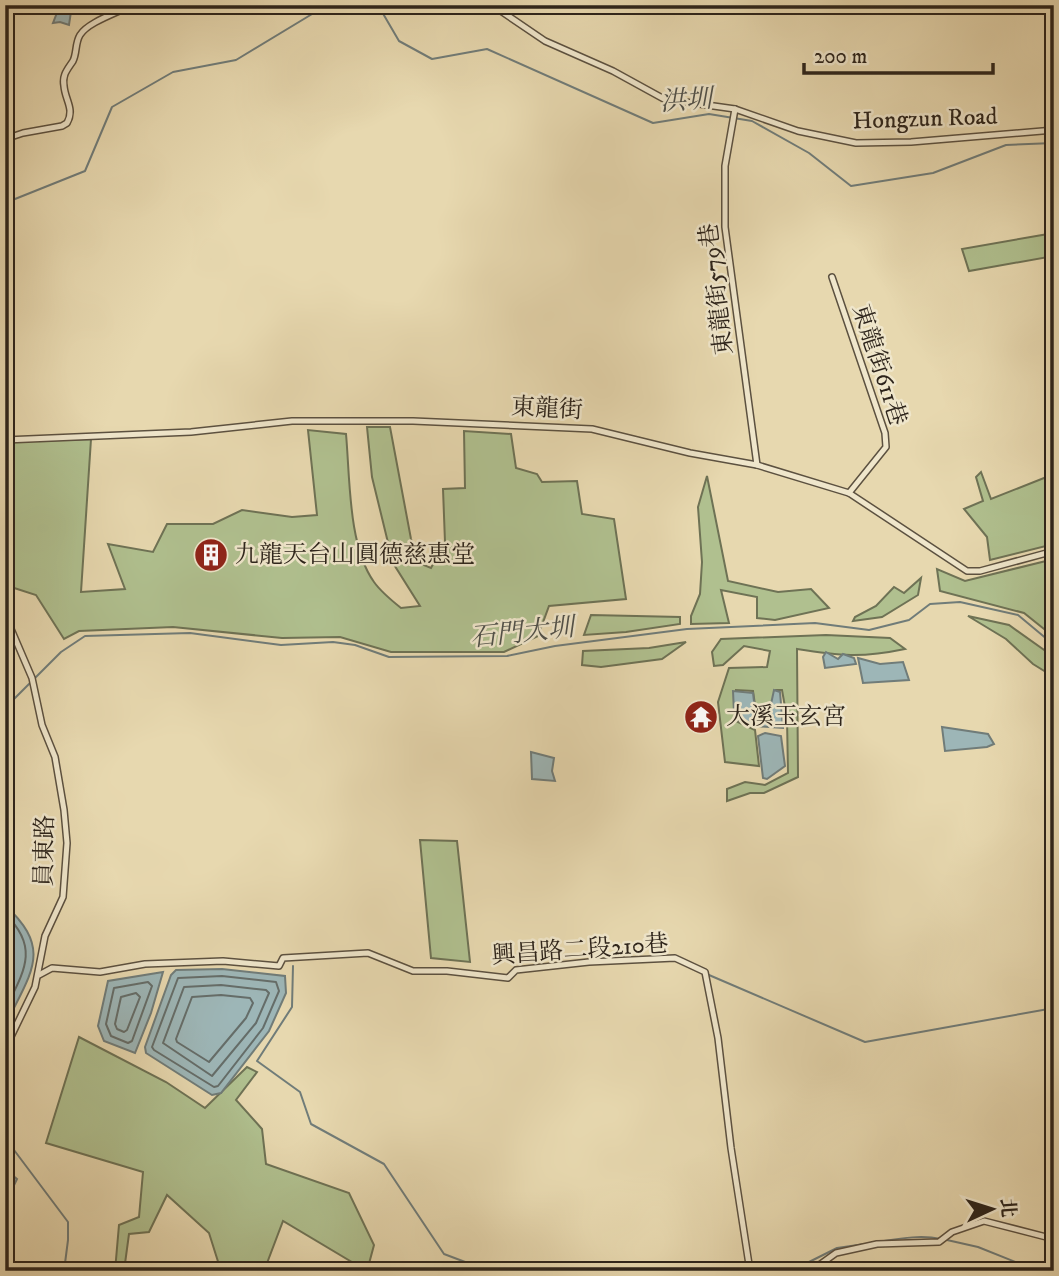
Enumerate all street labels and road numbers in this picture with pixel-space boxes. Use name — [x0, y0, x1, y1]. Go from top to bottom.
street label: Hongzun Road — [852, 101, 998, 137]
street label: 東龍街579巷 — [694, 221, 740, 357]
street label: 東龍街611巷 — [845, 300, 913, 430]
street label: 東龍街 — [510, 392, 584, 426]
street label: 員東路 — [29, 815, 61, 887]
street label: 興昌路二段210巷 — [490, 929, 670, 971]

